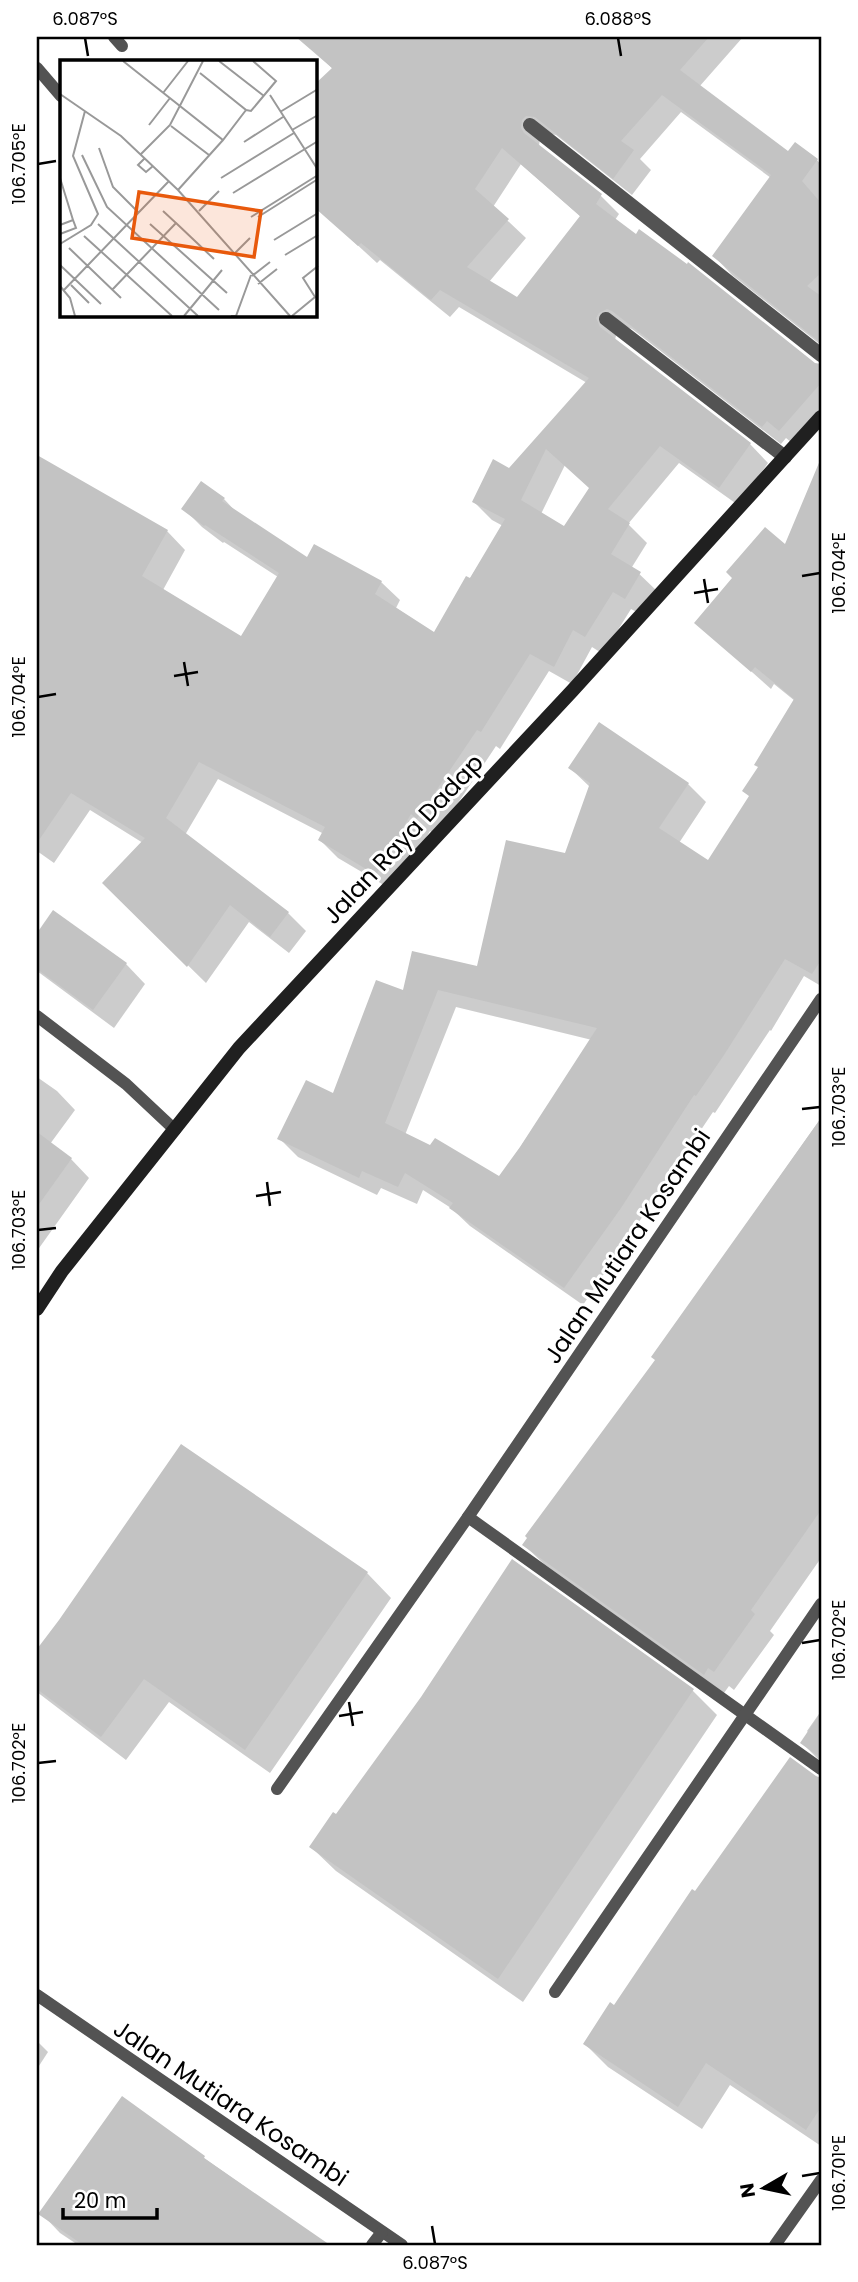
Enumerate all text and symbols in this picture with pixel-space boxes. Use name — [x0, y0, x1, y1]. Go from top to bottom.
text: 6.087°S — [52, 6, 118, 31]
text: 6.088°S — [584, 6, 652, 31]
inset map — [60, 60, 317, 317]
text: 106.705°E — [6, 123, 31, 205]
text: 106.704°E — [826, 532, 851, 614]
text: 106.704°E — [6, 656, 31, 738]
street label: Jalan Raya Dadap — [315, 747, 491, 931]
text: 106.703°E — [826, 1067, 851, 1147]
street label: Jalan Mutiara Kosambi — [536, 1122, 718, 1370]
text: 106.703°E — [6, 1190, 31, 1270]
text: 106.702°E — [826, 1600, 851, 1680]
text: 106.702°E — [6, 1723, 31, 1803]
street label: Jalan Mutiara Kosambi — [107, 2012, 355, 2194]
text: 106.701°E — [826, 2135, 851, 2211]
north arrow — [728, 2152, 798, 2222]
scale bar — [63, 2177, 158, 2221]
text: N — [733, 2181, 762, 2200]
text: 20 m — [74, 2186, 127, 2215]
text: 6.087°S — [402, 2250, 468, 2275]

